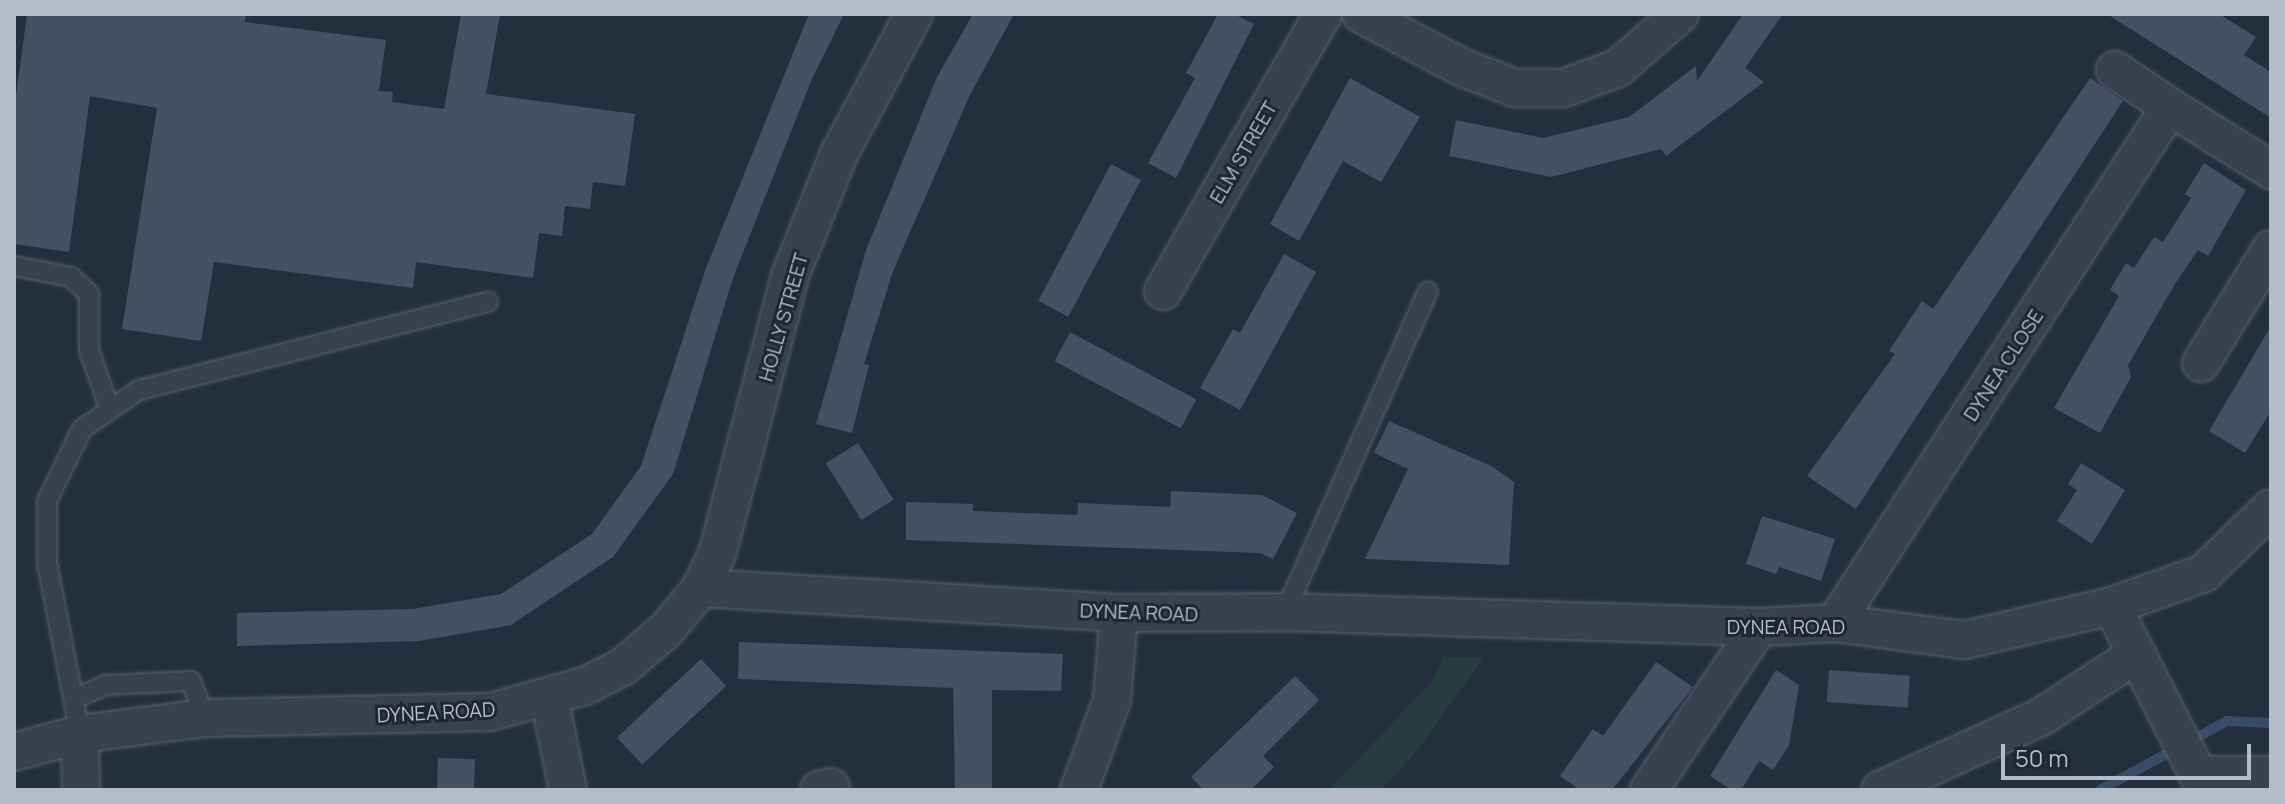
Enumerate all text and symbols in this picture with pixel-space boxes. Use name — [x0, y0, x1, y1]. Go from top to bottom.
street label: ELM STREET — [1204, 97, 1282, 207]
street label: HOLLY STREET — [753, 250, 813, 384]
street label: DYNEA CLOSE — [1958, 305, 2048, 425]
street label: DYNEA ROAD — [1079, 598, 1199, 626]
street label: DYNEA ROAD — [1727, 614, 1845, 638]
street label: DYNEA ROAD — [376, 697, 496, 727]
scale bar — [2005, 728, 2255, 778]
text: 50 m — [2015, 741, 2069, 774]

